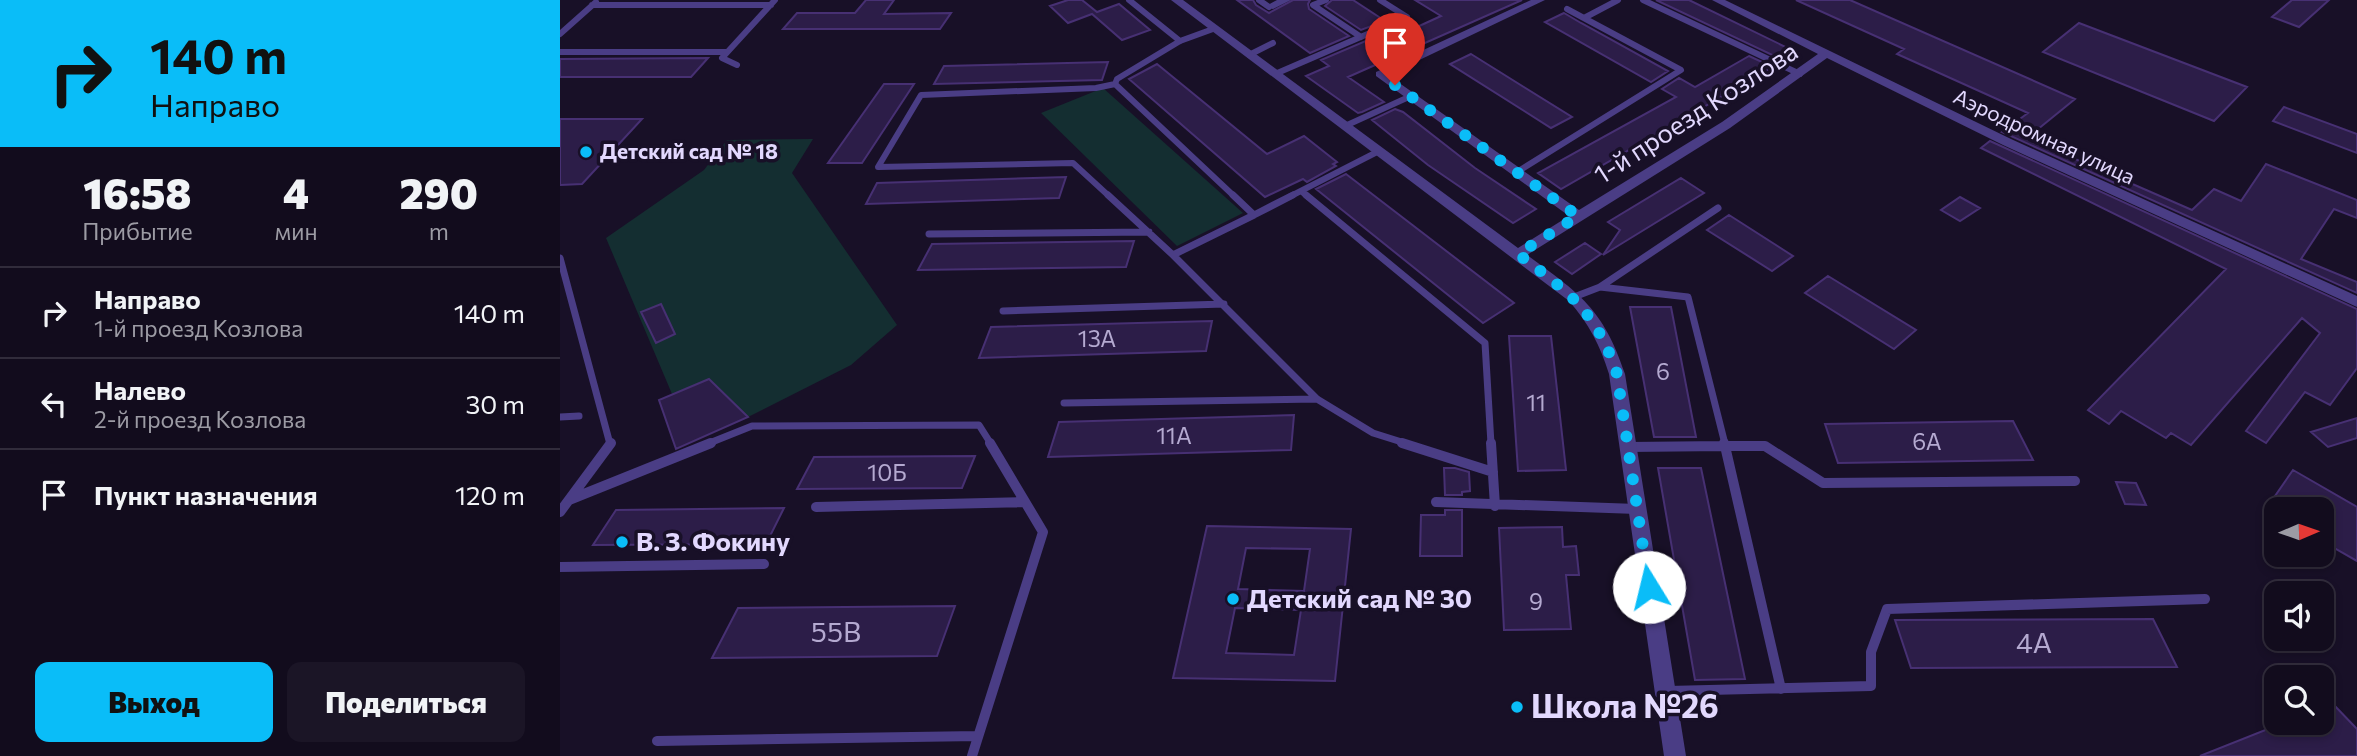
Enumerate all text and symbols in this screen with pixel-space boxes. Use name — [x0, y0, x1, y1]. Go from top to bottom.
pin — [1365, 13, 1425, 85]
text: 140 m — [150, 24, 287, 84]
icon: arrive — [1376, 24, 1414, 62]
icon: right — [35, 28, 126, 119]
street label: 1-й проезд Козлова — [1588, 34, 1803, 189]
street label: Аэродромная улица — [1950, 83, 2139, 189]
text: Направо — [150, 84, 280, 124]
place label: Детский сад № 18 — [600, 138, 778, 163]
marker: Детский сад № 18 — [578, 144, 594, 160]
text: 16:58 — [83, 166, 192, 218]
text: 4 — [283, 166, 309, 218]
text: 290 — [400, 166, 478, 218]
text: Прибытие — [82, 217, 193, 245]
text: мин — [275, 217, 317, 245]
text: m — [429, 217, 449, 245]
text: Направо — [94, 283, 201, 314]
icon: right — [35, 294, 73, 332]
text: 140 m — [454, 297, 525, 328]
text: 1-й проезд Козлова — [94, 314, 303, 342]
house number: 13А — [1078, 324, 1116, 352]
house number: 6 — [1656, 357, 1670, 385]
text: Налево — [94, 374, 186, 405]
icon: left — [35, 385, 73, 423]
text: 30 m — [466, 388, 525, 419]
house number: 11 — [1526, 388, 1546, 416]
text: 2-й проезд Козлова — [94, 405, 306, 433]
house number: 11А — [1156, 421, 1192, 449]
house number: 6А — [1912, 427, 1942, 455]
house number: 10Б — [867, 458, 907, 486]
icon: arrive — [35, 476, 73, 514]
text: Пункт назначения — [94, 479, 318, 510]
text: 120 m — [455, 479, 525, 510]
north arrow — [2264, 497, 2334, 567]
map controls — [2264, 497, 2334, 735]
place label: В. З. Фокину — [636, 525, 790, 556]
marker: В. З. Фокину — [614, 534, 630, 550]
position arrow — [1612, 550, 1686, 624]
button: sound — [2264, 581, 2334, 651]
place label: Детский сад № 30 — [1247, 582, 1472, 613]
house number: 9 — [1529, 587, 1543, 615]
marker: Детский сад № 30 — [1225, 591, 1241, 607]
house number: 55В — [811, 614, 861, 648]
house number: 4А — [2016, 625, 2052, 659]
button: Выход — [35, 662, 273, 742]
button: Поделиться — [287, 662, 525, 742]
button: search — [2264, 665, 2334, 735]
place label: Школа №26 — [1531, 685, 1719, 725]
marker: Школа №26 — [1509, 699, 1525, 715]

